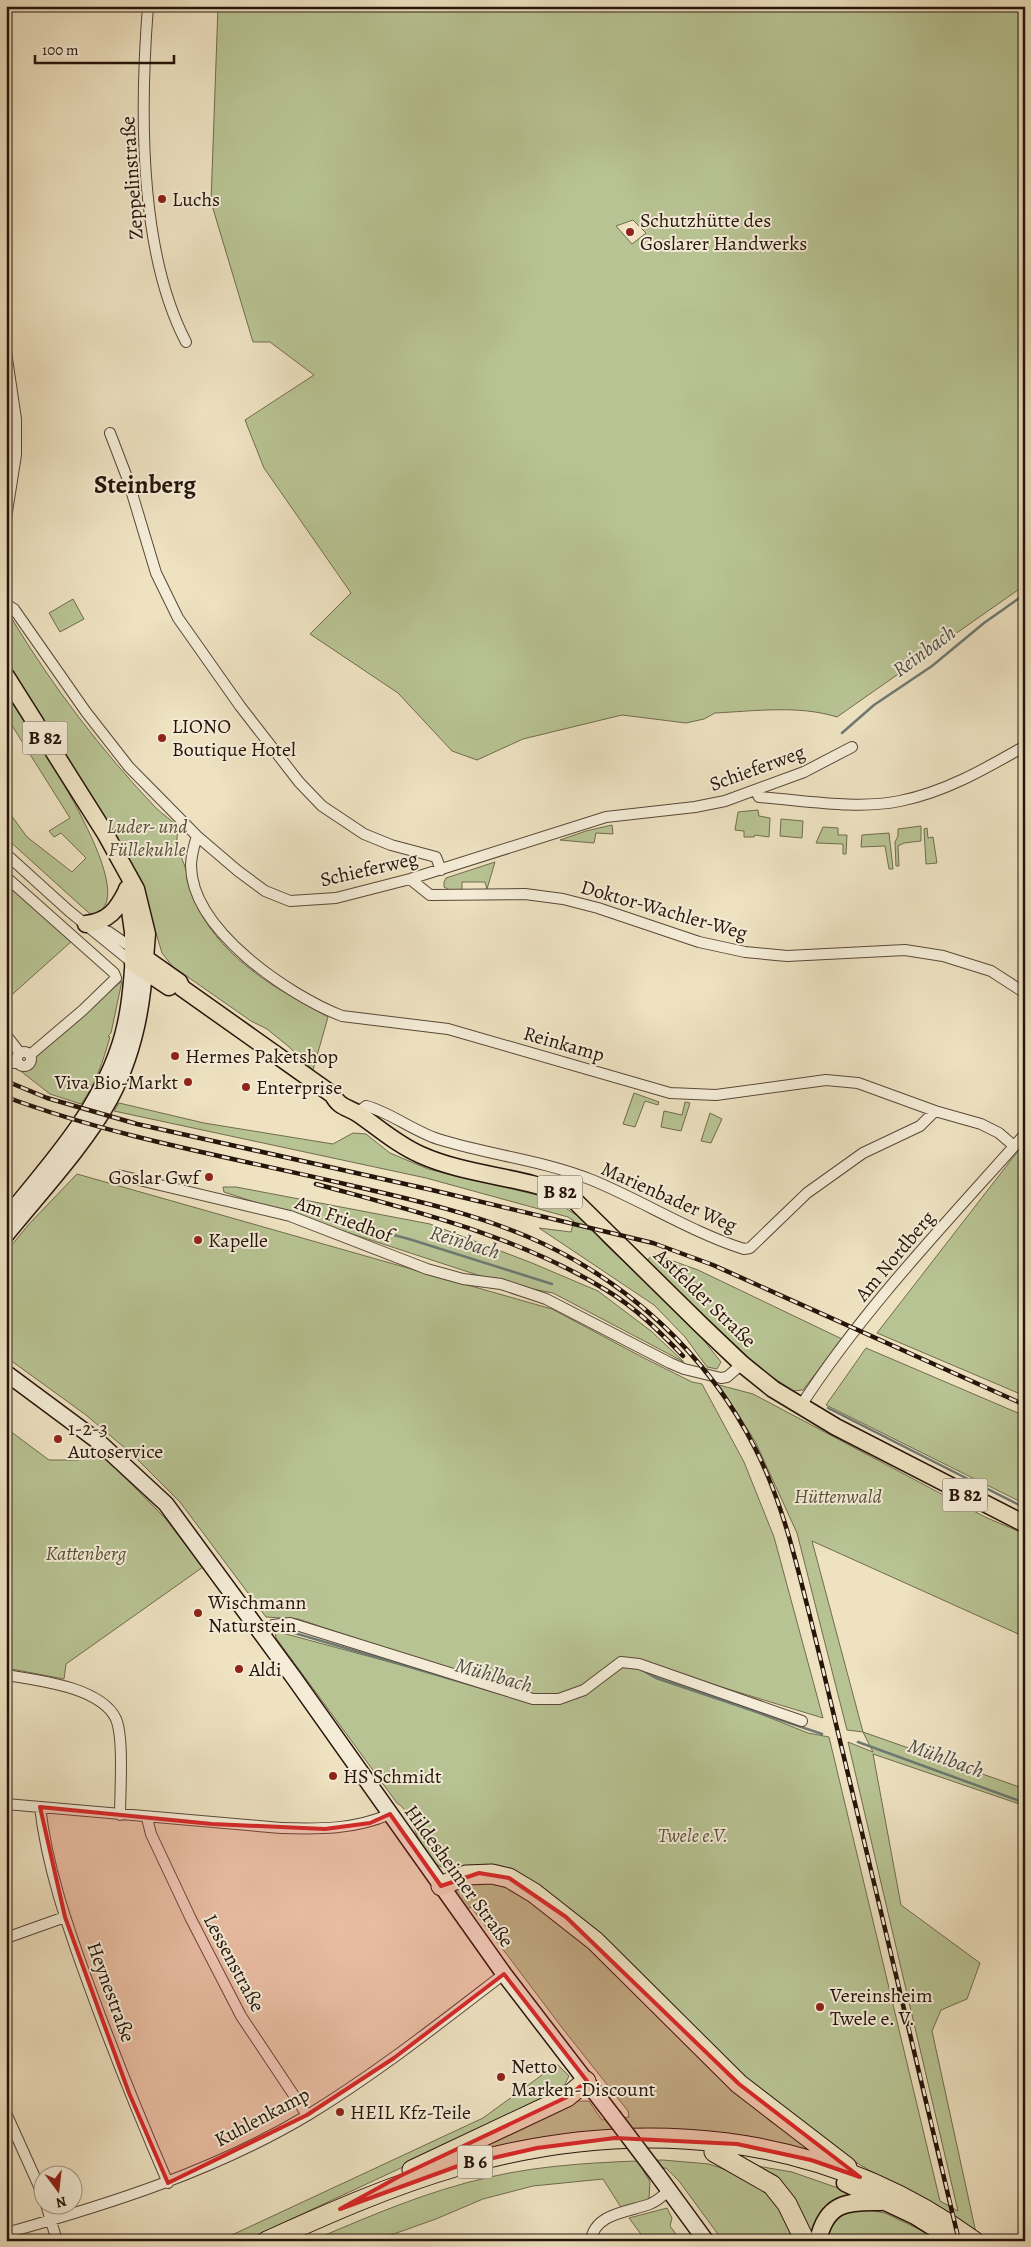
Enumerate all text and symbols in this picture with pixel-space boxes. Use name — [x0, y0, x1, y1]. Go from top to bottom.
scale bar — [35, 32, 174, 64]
text: 100 m — [42, 40, 79, 60]
street label: Zeppelinstraße — [114, 115, 150, 241]
place label: Luchs — [172, 186, 220, 213]
marker: Luchs — [156, 193, 168, 205]
place label: Schutzhütte des Goslarer Handwerks — [640, 207, 807, 257]
marker: Schutzhütte des Goslarer Handwerks — [624, 226, 636, 238]
district label: Steinberg — [94, 468, 196, 502]
water label: Reinbach — [887, 619, 961, 683]
place label: LIONO Boutique Hotel — [172, 713, 296, 763]
road number: B 82 — [22, 721, 68, 754]
marker: LIONO Boutique Hotel — [156, 732, 168, 744]
street label: Schieferweg — [706, 738, 808, 798]
park label: Luder- und Füllekuhle — [107, 813, 188, 863]
street label: Schieferweg — [317, 845, 421, 893]
street label: Doktor-Wachler-Weg — [577, 873, 751, 947]
street label: Reinkamp — [520, 1020, 608, 1068]
place label: Hermes Paketshop — [185, 1043, 338, 1070]
marker: Hermes Paketshop — [169, 1050, 181, 1062]
place label: Viva Bio-Markt — [54, 1069, 178, 1096]
place label: Enterprise — [256, 1074, 342, 1101]
marker: Viva Bio-Markt — [182, 1076, 194, 1088]
marker: Enterprise — [240, 1081, 252, 1093]
street label: Marienbader Weg — [597, 1155, 741, 1239]
place label: Goslar Gwf — [109, 1164, 202, 1191]
marker: Goslar Gwf — [203, 1171, 215, 1183]
road number: B 82 — [538, 1176, 582, 1208]
street label: Am Friedhof — [291, 1189, 400, 1250]
street label: Am Nordberg — [848, 1205, 941, 1308]
water label: Reinbach — [427, 1218, 503, 1266]
place label: Kapelle — [208, 1227, 268, 1254]
marker: Kapelle — [192, 1234, 204, 1246]
street label: Astfelder Straße — [647, 1242, 762, 1354]
place label: 1-2-3 Autoservice — [67, 1415, 163, 1465]
marker: 1-2-3 Autoservice — [52, 1433, 64, 1445]
road number: B 82 — [942, 1478, 988, 1512]
park label: Hüttenwald — [794, 1483, 883, 1510]
park label: Kattenberg — [46, 1540, 127, 1567]
place label: Wischmann Naturstein — [207, 1589, 307, 1639]
marker: Wischmann Naturstein — [192, 1607, 204, 1619]
water label: Mühlbach — [452, 1651, 536, 1699]
place label: Aldi — [248, 1656, 282, 1683]
marker: Aldi — [233, 1663, 245, 1675]
water label: Mühlbach — [904, 1731, 988, 1785]
place label: HS Schmidt — [343, 1763, 442, 1790]
marker: HS Schmidt — [327, 1770, 339, 1782]
street label: Hildesheimer Straße — [398, 1799, 520, 1953]
park label: Twele e.V. — [658, 1822, 728, 1849]
street label: Lessenstraße — [197, 1909, 271, 2017]
street label: Heynestraße — [80, 1938, 142, 2046]
place label: Vereinsheim Twele e. V. — [829, 1982, 933, 2032]
marker: Vereinsheim Twele e. V. — [814, 2001, 826, 2013]
place label: Netto Marken-Discount — [511, 2053, 656, 2103]
marker: Netto Marken-Discount — [495, 2071, 507, 2083]
street label: Kuhlenkamp — [210, 2081, 314, 2153]
place label: HEIL Kfz-Teile — [350, 2099, 471, 2126]
marker: HEIL Kfz-Teile — [334, 2106, 346, 2118]
road number: B 6 — [458, 2146, 492, 2178]
north arrow — [32, 2164, 82, 2214]
text: N — [54, 2192, 69, 2213]

